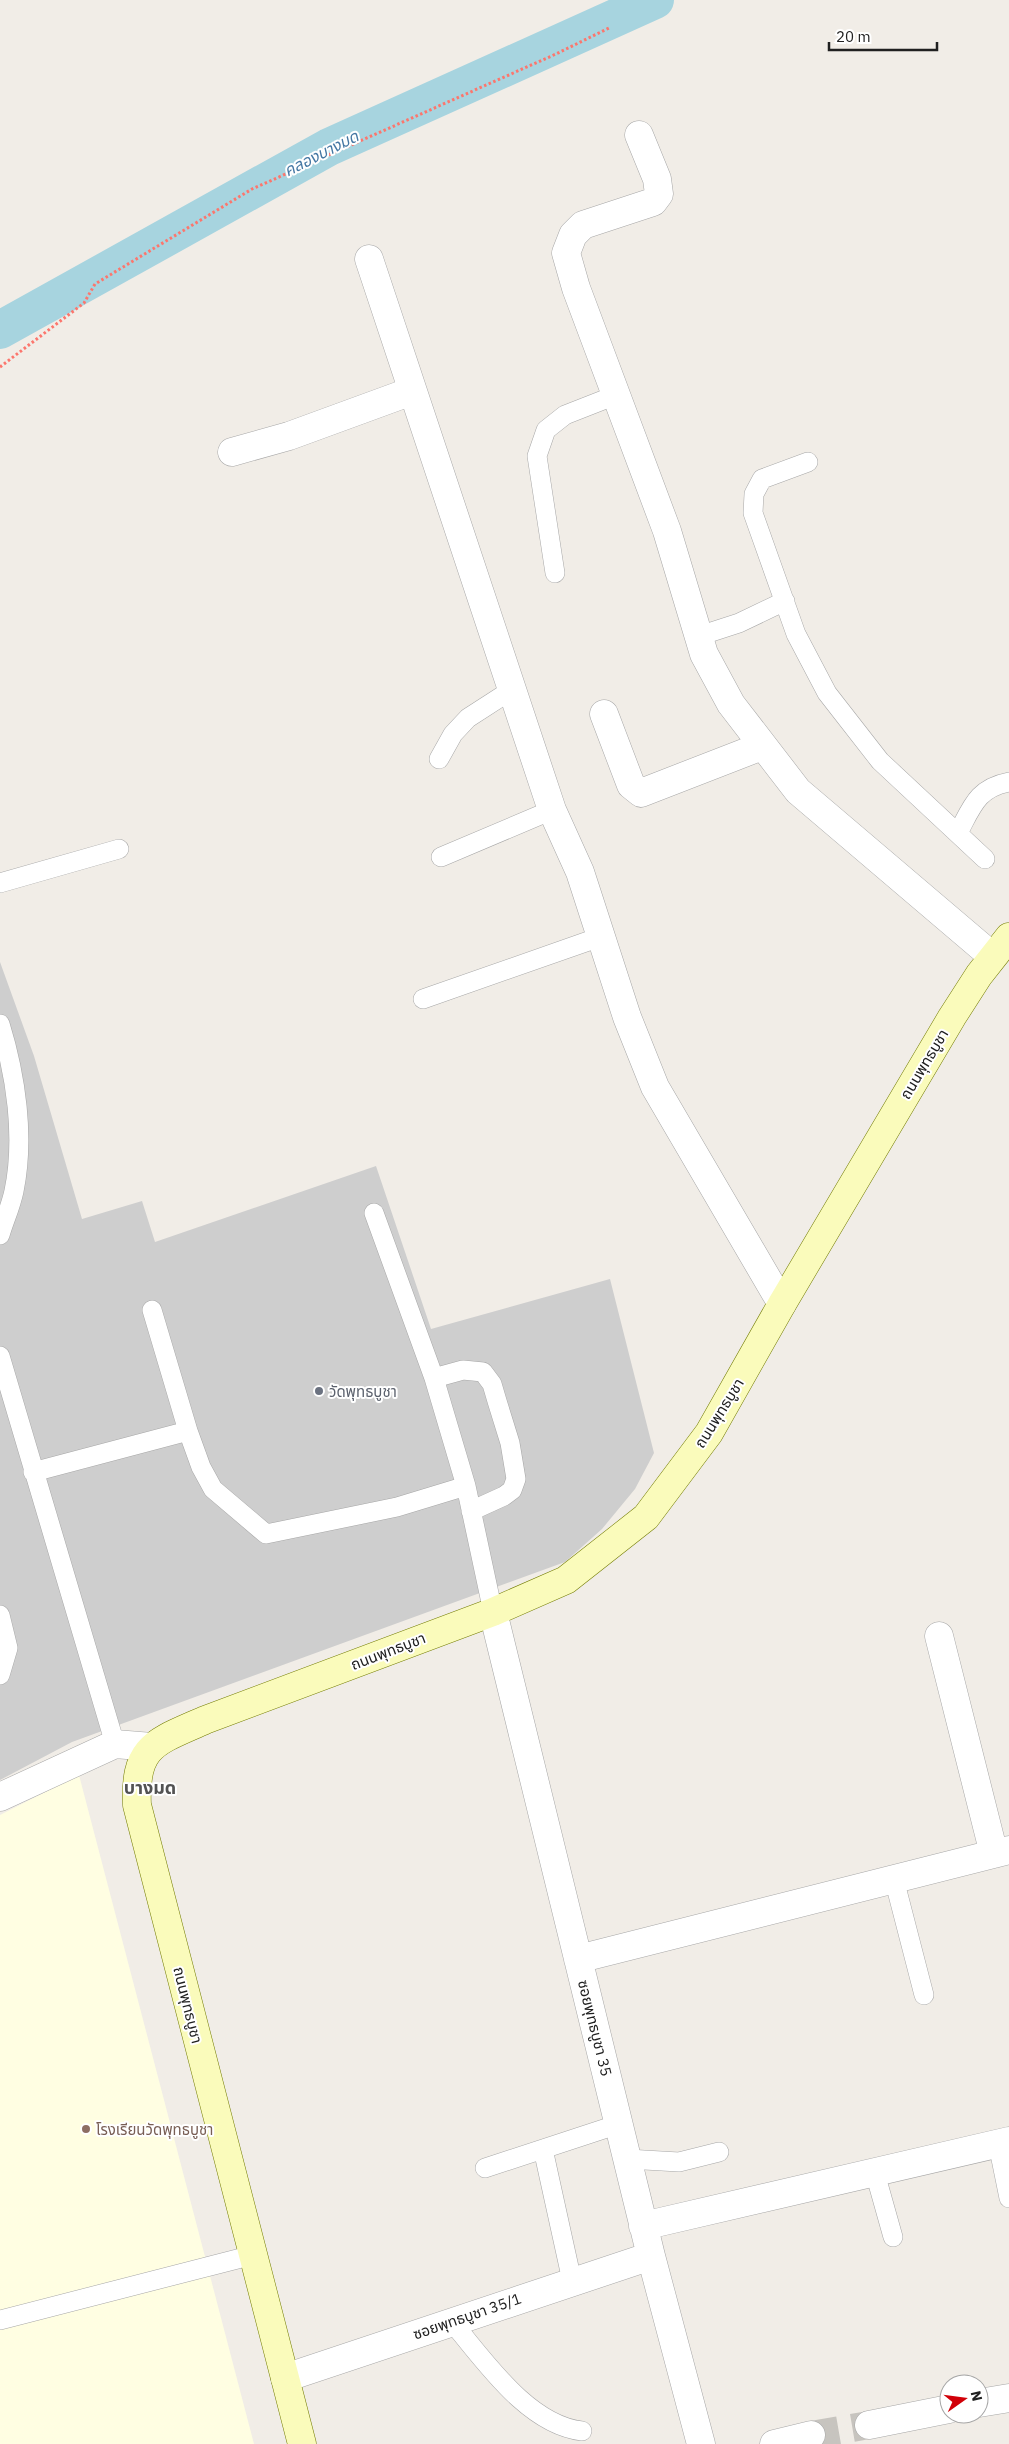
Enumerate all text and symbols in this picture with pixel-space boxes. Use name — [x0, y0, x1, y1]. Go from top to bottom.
scale bar — [829, 20, 936, 52]
text: 20 m — [836, 27, 871, 46]
water label: คลองบางมด — [280, 125, 363, 180]
street label: ถนนพุทธบูชา — [896, 1025, 952, 1103]
street label: ถนนพุทธบูชา — [690, 1375, 748, 1451]
place label: วัดพุทธบูชา — [329, 1382, 397, 1401]
marker: วัดพุทธบูชา — [313, 1385, 325, 1397]
street label: ถนนพุทธบูชา — [348, 1628, 428, 1674]
district label: บางมด — [124, 1776, 176, 1799]
street label: ถนนพุทธบูชา — [169, 1965, 207, 2045]
street label: ซอยพุทธบูชา 35 — [574, 1978, 616, 2078]
place label: โรงเรียนวัดพุทธบูชา — [96, 2120, 213, 2139]
marker: โรงเรียนวัดพุทธบูชา — [80, 2123, 92, 2135]
street label: ซอยพุทธบูชา 35/1 — [410, 2289, 524, 2343]
north arrow — [939, 2374, 989, 2424]
text: N — [967, 2389, 987, 2403]

